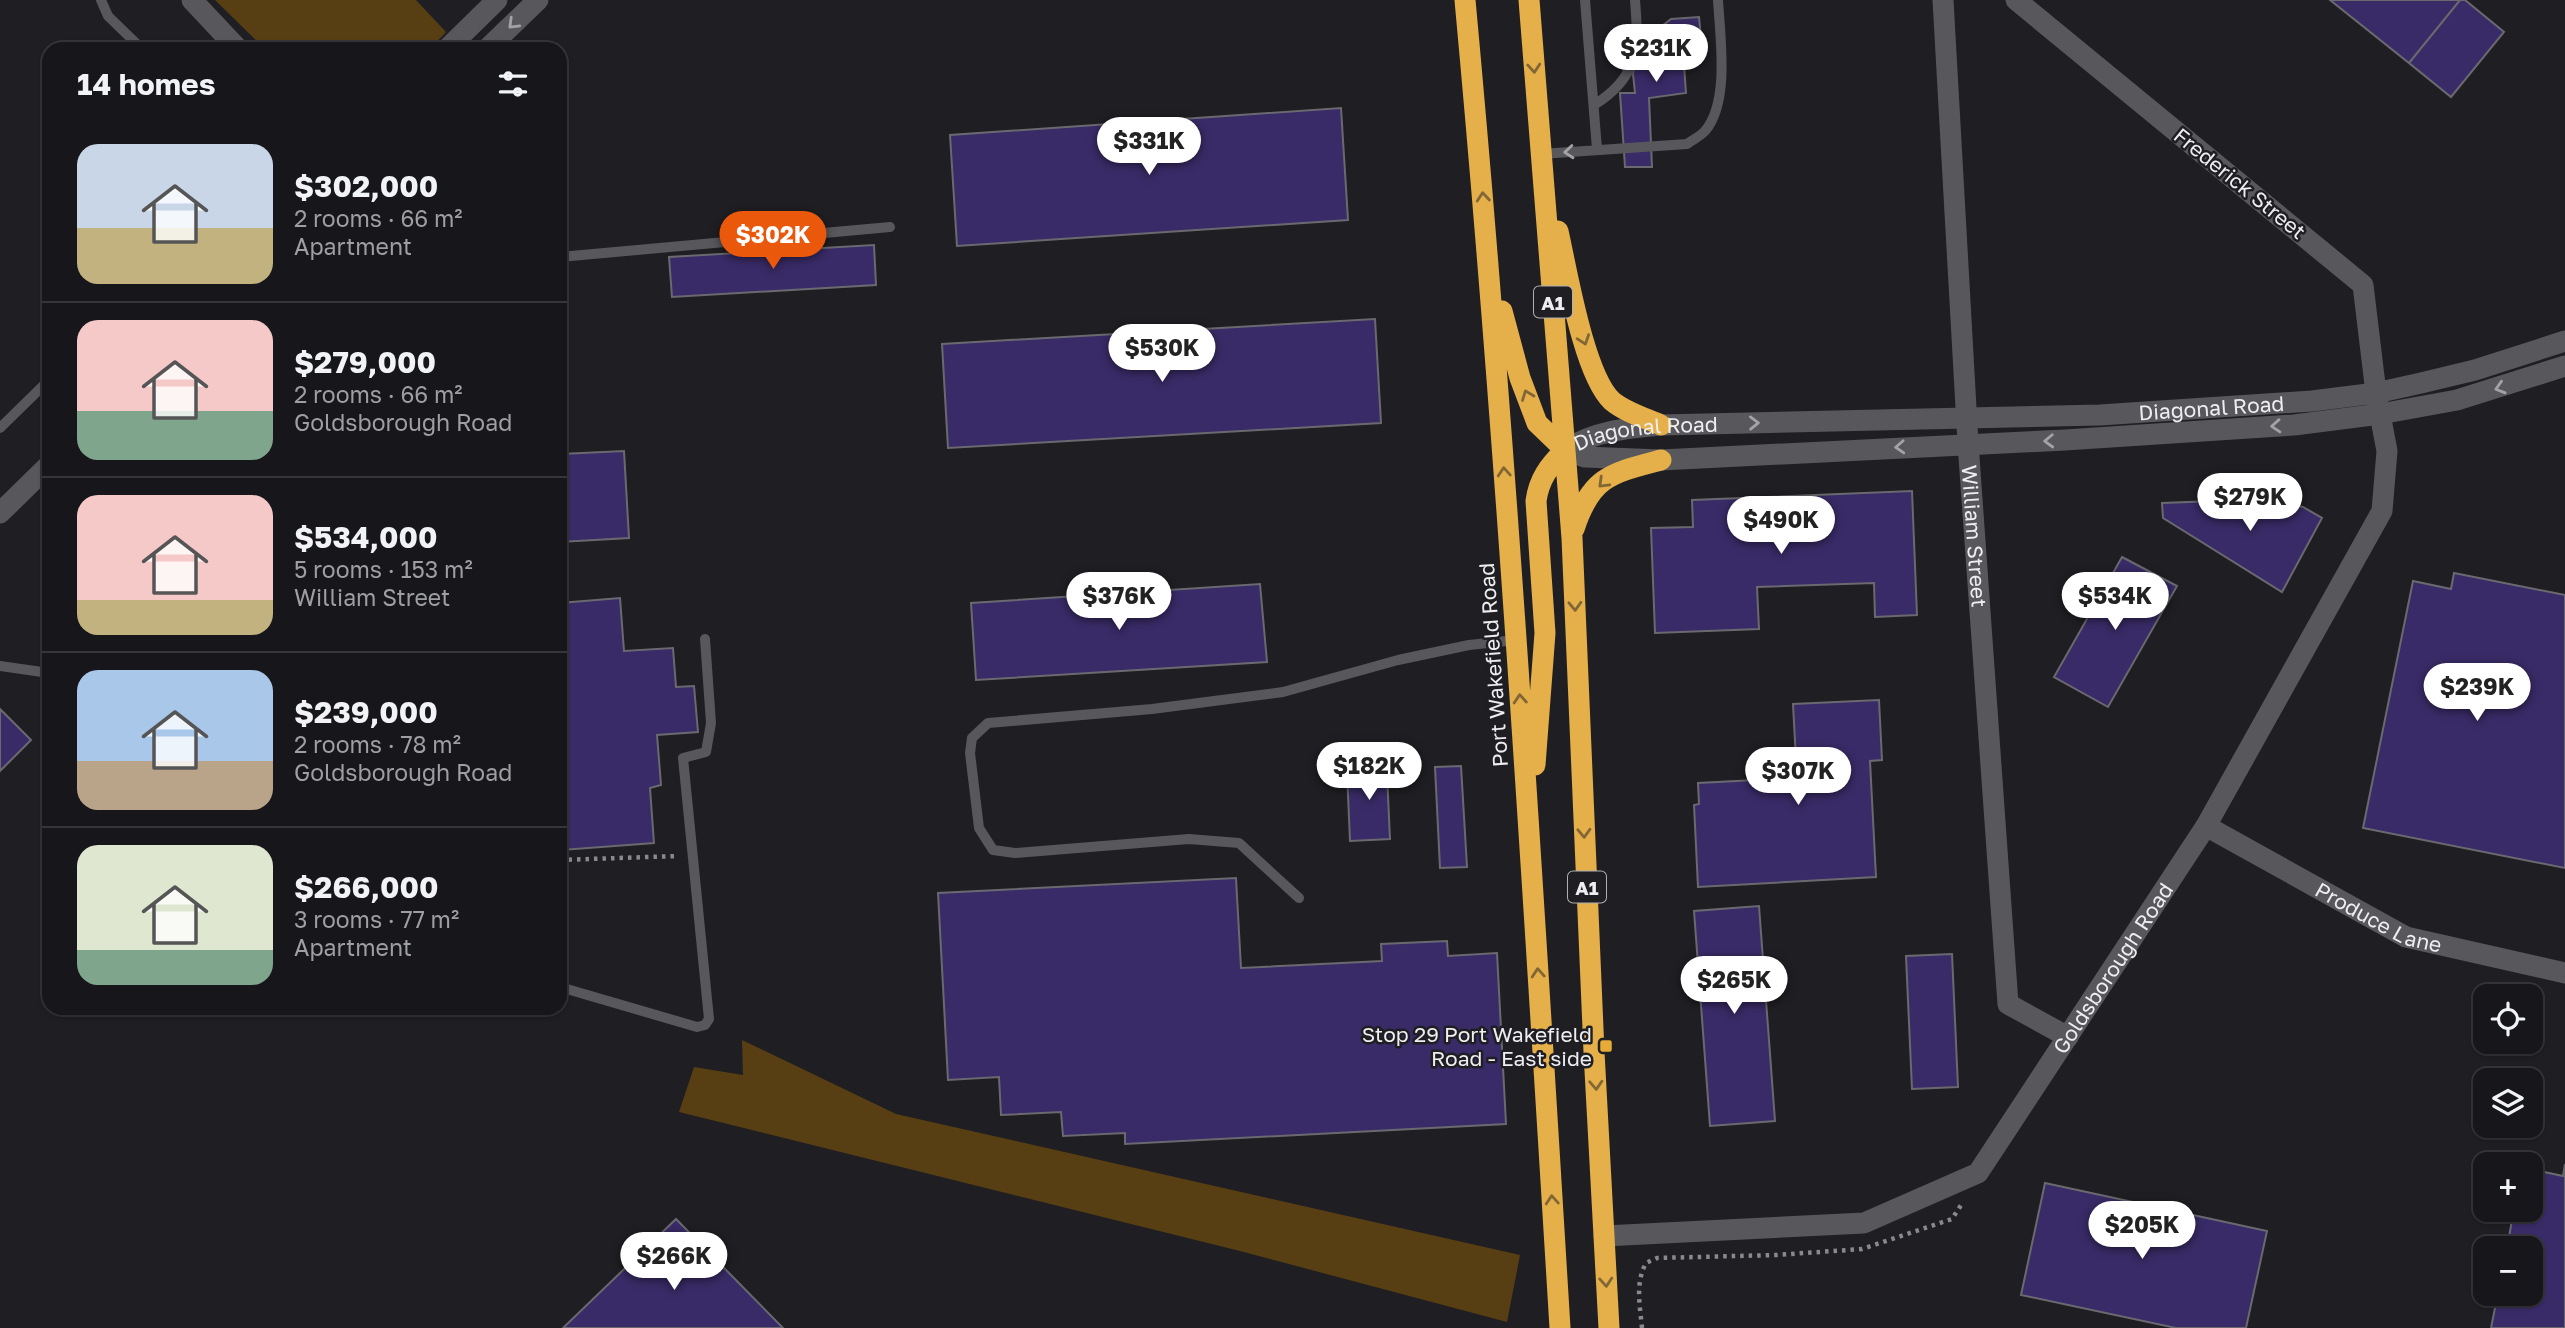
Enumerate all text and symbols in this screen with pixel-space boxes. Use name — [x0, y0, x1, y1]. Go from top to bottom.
one-way arrow — [508, 16, 521, 29]
pin: $231K — [1607, 24, 1705, 84]
text: $231K — [1620, 33, 1692, 61]
one-way arrow — [1527, 63, 1542, 74]
icon: filters — [494, 65, 532, 103]
text: 14 homes — [77, 66, 216, 102]
pin: $331K — [1100, 118, 1198, 177]
street label: Frederick Street — [2169, 122, 2311, 244]
text: $331K — [1113, 126, 1185, 154]
one-way arrow — [1563, 144, 1574, 159]
text: $302,000 — [294, 168, 438, 204]
icon: home — [133, 172, 217, 256]
one-way arrow — [1476, 191, 1491, 202]
text: 2 rooms · 66 m² — [294, 204, 463, 232]
pin: $302K — [724, 212, 822, 271]
text: $302K — [735, 220, 811, 248]
text: Apartment — [294, 232, 412, 260]
road number: A1 — [1534, 286, 1572, 318]
pin: $530K — [1113, 324, 1211, 384]
text: $530K — [1124, 333, 1200, 361]
one-way arrow — [1576, 333, 1590, 346]
text: $279,000 — [294, 344, 436, 380]
icon: home — [133, 348, 217, 432]
one-way arrow — [2495, 379, 2507, 394]
text: 2 rooms · 66 m² — [294, 380, 463, 408]
one-way arrow — [1521, 390, 1535, 402]
street label: Diagonal Road — [2138, 390, 2285, 425]
text: Goldsborough Road — [294, 408, 512, 436]
street label: Diagonal Road — [1569, 411, 1718, 456]
one-way arrow — [1748, 416, 1759, 431]
one-way arrow — [2271, 418, 2282, 433]
one-way arrow — [2044, 433, 2054, 449]
one-way arrow — [1894, 439, 1905, 454]
street label: William Street — [1957, 464, 1993, 608]
one-way arrow — [1497, 467, 1512, 478]
pin: $279K — [2201, 474, 2299, 533]
one-way arrow — [1598, 475, 1611, 487]
text: $279K — [2213, 482, 2287, 510]
pin: $490K — [1732, 496, 1830, 556]
text: $490K — [1743, 505, 1819, 533]
text: $534,000 — [294, 519, 438, 555]
icon: home — [133, 523, 217, 607]
text: 5 rooms · 153 m² — [294, 555, 473, 583]
street label: Port Wakefield Road — [1473, 562, 1513, 768]
pin: $376K — [1070, 572, 1168, 632]
pin: $534K — [2066, 572, 2164, 632]
text: $376K — [1082, 581, 1156, 609]
text: $534K — [2078, 581, 2152, 609]
text: William Street — [294, 583, 450, 611]
one-way arrow — [1567, 601, 1582, 612]
pin: $239K — [2428, 664, 2526, 723]
text: $239K — [2440, 672, 2514, 700]
text: $239,000 — [294, 694, 438, 730]
one-way arrow — [1513, 694, 1528, 705]
icon: home — [133, 698, 217, 782]
text: 2 rooms · 78 m² — [294, 730, 461, 758]
pin: $182K — [1320, 742, 1418, 802]
pin: $307K — [1749, 748, 1847, 807]
text: $182K — [1333, 751, 1405, 779]
text: $307K — [1761, 756, 1835, 784]
text: Goldsborough Road — [294, 758, 512, 786]
one-way arrow — [1577, 828, 1592, 839]
text: $266,000 — [294, 869, 439, 905]
road number: A1 — [1568, 872, 1606, 902]
icon: home — [133, 873, 217, 957]
street label: Produce Lane — [2311, 876, 2444, 958]
street label: Goldsborough Road — [2047, 878, 2178, 1059]
text: 3 rooms · 77 m² — [294, 905, 459, 933]
text: Apartment — [294, 933, 412, 961]
pin: $265K — [1685, 956, 1783, 1016]
text: $265K — [1697, 965, 1771, 993]
one-way arrow — [1531, 967, 1546, 978]
map controls — [2473, 984, 2543, 1306]
button: locate — [2473, 984, 2543, 1054]
place label: Stop 29 Port Wakefield Road - East side — [1362, 1021, 1592, 1071]
marker: Stop 29 Port Wakefield Road - East side — [1598, 1038, 1614, 1054]
button: layers — [2473, 1068, 2543, 1138]
one-way arrow — [1588, 1080, 1603, 1091]
button: + — [2473, 1152, 2543, 1222]
one-way arrow — [1545, 1194, 1560, 1205]
pin: $205K — [2093, 1202, 2191, 1261]
text: $205K — [2104, 1210, 2180, 1238]
pin: $266K — [625, 1232, 723, 1292]
button: − — [2473, 1236, 2543, 1306]
text: $266K — [636, 1241, 712, 1269]
one-way arrow — [1599, 1277, 1614, 1288]

